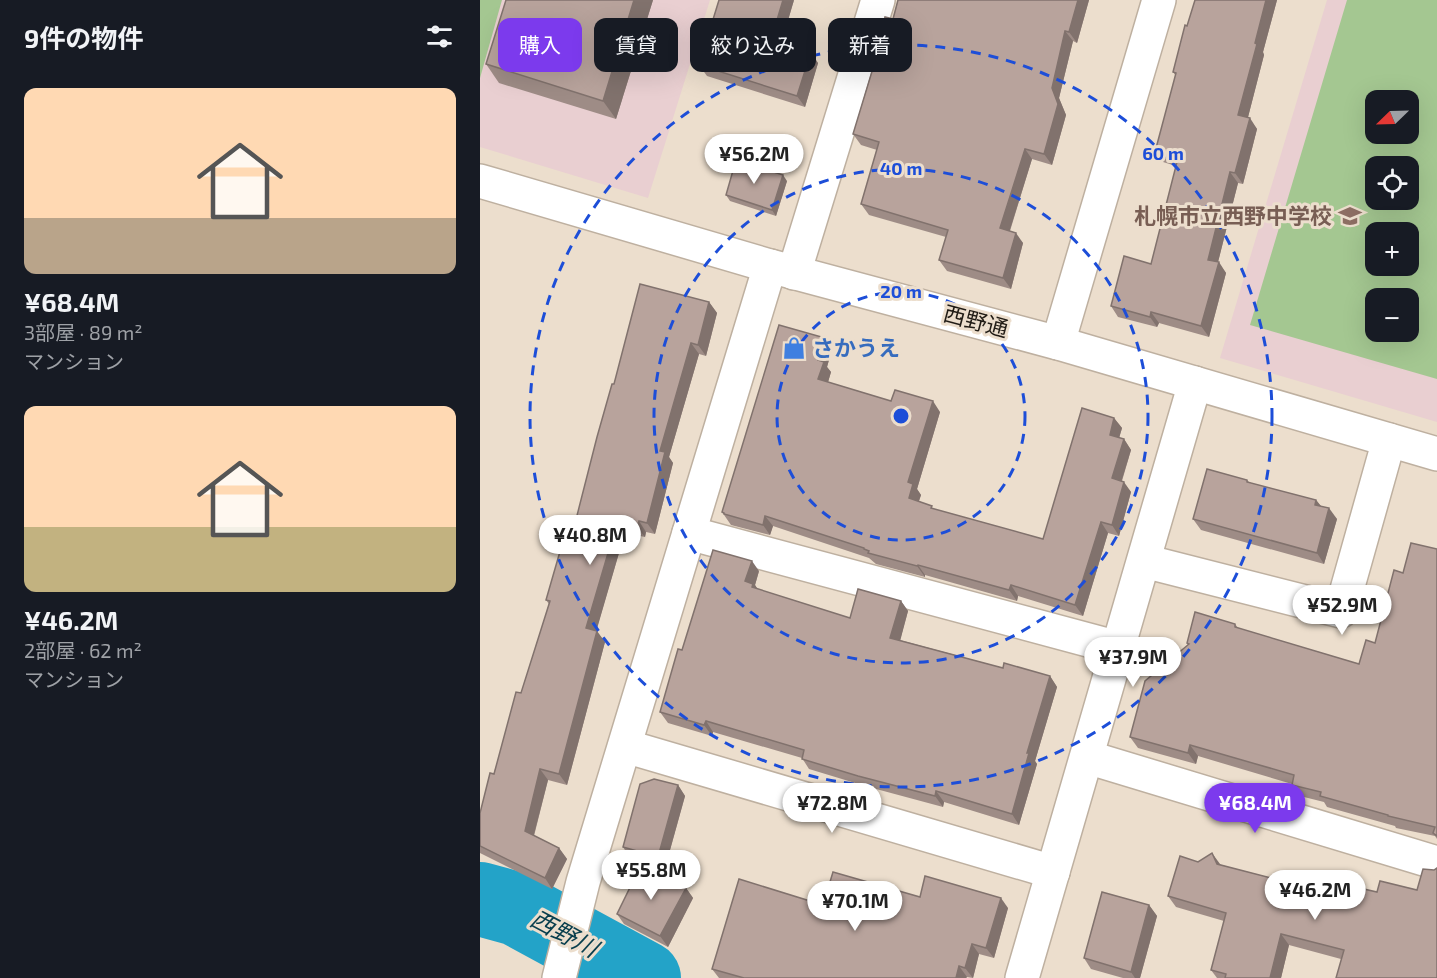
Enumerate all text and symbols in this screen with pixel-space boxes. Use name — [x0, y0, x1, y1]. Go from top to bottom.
chip: 購入 — [498, 18, 582, 72]
chip: 賃貸 — [594, 18, 678, 72]
chip: 絞り込み — [690, 18, 816, 72]
chip: 新着 — [828, 18, 912, 72]
icon: filters — [423, 20, 456, 53]
text: 9件の物件 — [24, 22, 143, 53]
north arrow — [1365, 90, 1419, 144]
map controls — [1365, 90, 1419, 342]
icon: home — [186, 127, 294, 235]
pin: ¥56.2M — [705, 134, 803, 185]
text: ¥56.2M — [719, 141, 789, 165]
text: 60 m — [1142, 142, 1184, 164]
button: locate — [1365, 156, 1419, 210]
text: 40 m — [880, 157, 922, 179]
place label: 札幌市立西野中学校 — [1134, 202, 1332, 228]
school or university icon: 札幌市立西野中学校 — [1337, 203, 1363, 229]
button: + — [1365, 222, 1419, 276]
text: 20 m — [880, 280, 922, 302]
text: ¥68.4M — [24, 286, 119, 317]
button: − — [1365, 288, 1419, 342]
street label: 西野通 — [941, 299, 1012, 341]
text: 3部屋 · 89 m² — [24, 320, 143, 344]
place label: さかうえ — [812, 334, 900, 360]
shop icon: さかうえ — [781, 335, 807, 361]
text: マンション — [24, 349, 124, 373]
centre of rings — [891, 406, 911, 426]
icon: home — [186, 445, 294, 553]
pin: ¥40.8M — [541, 515, 639, 566]
text: ¥40.8M — [553, 522, 627, 546]
pin: ¥52.9M — [1293, 585, 1391, 636]
text: ¥52.9M — [1307, 592, 1377, 616]
text: ¥46.2M — [24, 604, 118, 635]
pin: ¥37.9M — [1084, 637, 1182, 688]
text: 2部屋 · 62 m² — [24, 638, 142, 662]
text: ¥37.9M — [1098, 644, 1168, 668]
text: マンション — [24, 667, 124, 691]
pin: ¥72.8M — [783, 783, 881, 834]
pin: ¥68.4M — [1206, 783, 1304, 834]
text: ¥72.8M — [796, 790, 868, 814]
text: ¥68.4M — [1218, 790, 1292, 814]
pin: ¥55.8M — [602, 850, 700, 901]
text: ¥55.8M — [616, 857, 687, 881]
pin: ¥46.2M — [1266, 870, 1364, 921]
text: ¥46.2M — [1279, 877, 1351, 901]
pin: ¥70.1M — [806, 881, 904, 932]
text: ¥70.1M — [821, 888, 889, 912]
water label: 西野川 — [526, 903, 606, 964]

